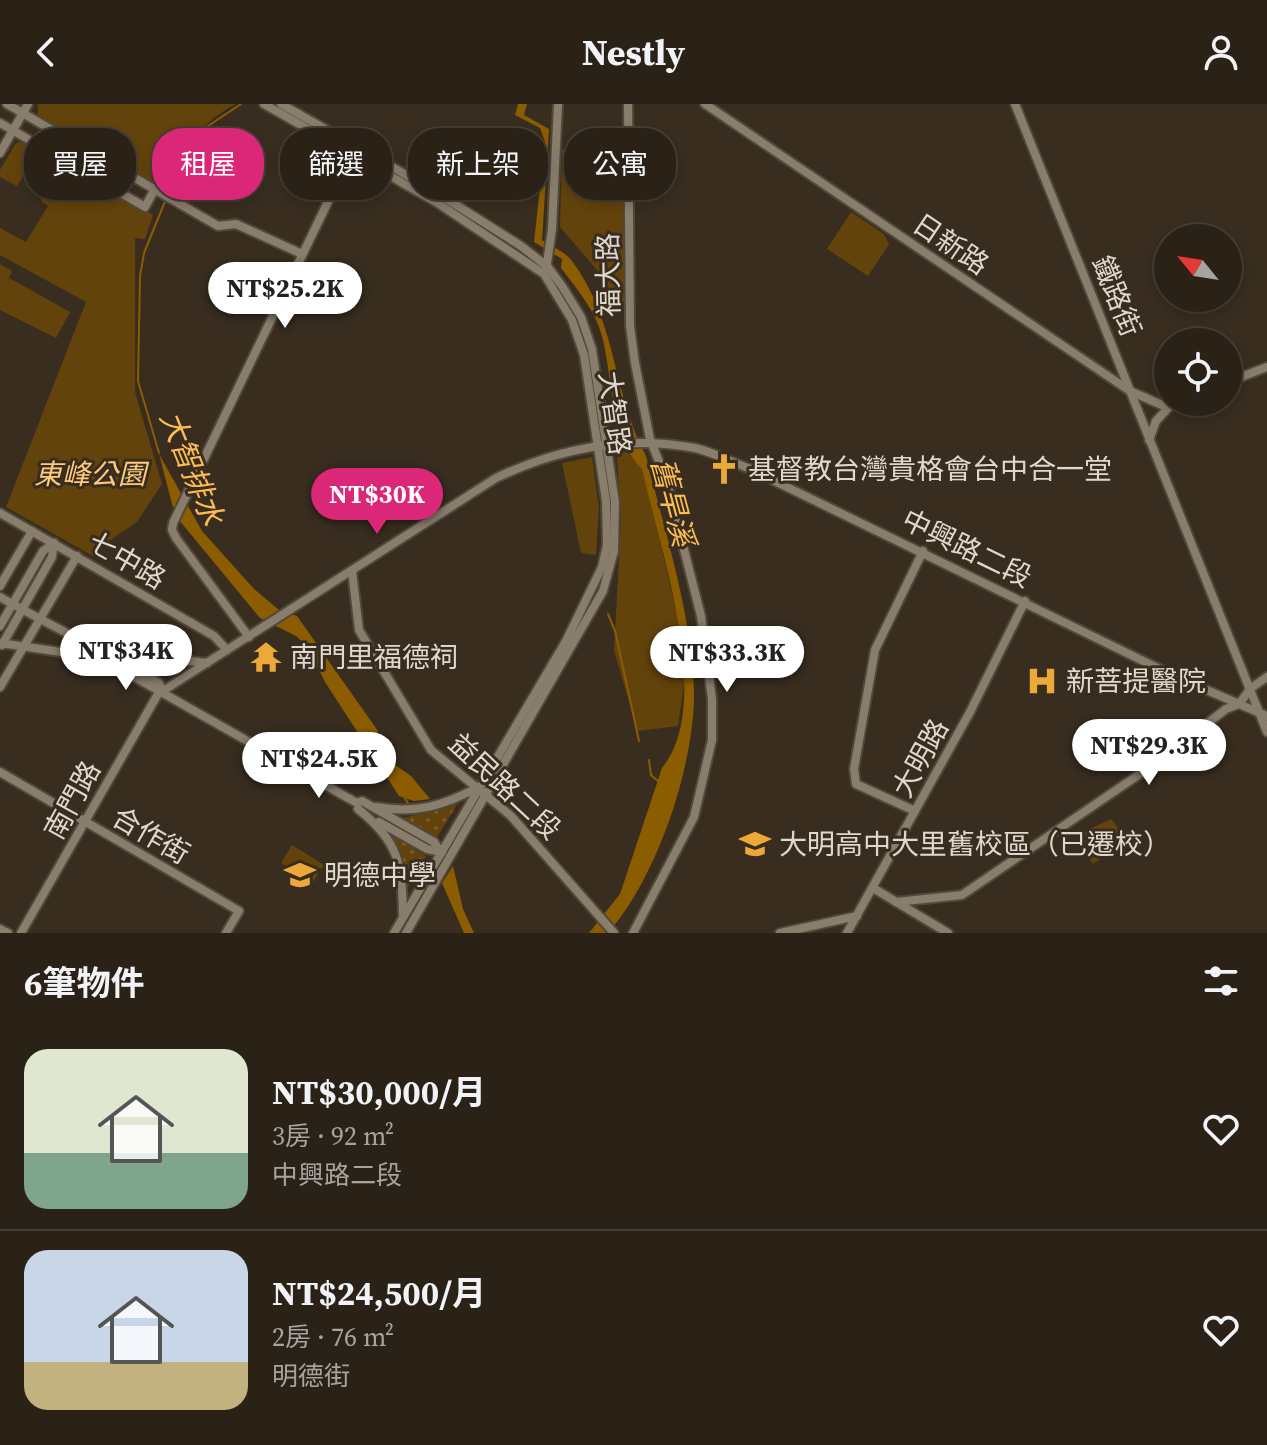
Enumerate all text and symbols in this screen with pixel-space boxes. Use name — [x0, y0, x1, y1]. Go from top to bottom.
text: Nestly — [582, 28, 685, 77]
icon: back — [24, 30, 68, 74]
icon: person — [1199, 30, 1243, 74]
chip: 買屋 — [24, 128, 136, 200]
chip: 租屋 — [152, 128, 264, 200]
chip: 篩選 — [280, 128, 392, 200]
chip: 新上架 — [408, 128, 548, 200]
chip: 公寓 — [564, 128, 676, 200]
street label: 日新路 — [906, 205, 996, 283]
north arrow — [1154, 224, 1242, 312]
map controls — [1154, 224, 1242, 416]
street label: 福大路 — [588, 233, 628, 317]
street label: 鐵路街 — [1084, 250, 1150, 342]
pin: NT$25.2K — [202, 262, 368, 330]
text: NT$25.2K — [226, 270, 344, 306]
button: locate — [1154, 328, 1242, 416]
street label: 大智路 — [590, 369, 640, 457]
water label: 大智排水 — [151, 405, 234, 533]
place label: 基督教台灣貴格會台中合一堂 — [748, 450, 1112, 488]
church icon: 基督教台灣貴格會台中合一堂 — [707, 452, 741, 486]
water label: 舊旱溪 — [642, 453, 705, 555]
park label: 東峰公園 — [34, 455, 150, 493]
pin: NT$30K — [312, 468, 442, 536]
text: NT$30K — [329, 476, 425, 512]
street label: 中興路二段 — [896, 500, 1038, 596]
street label: 七中路 — [81, 523, 173, 597]
pin: NT$34K — [61, 624, 191, 692]
pin: NT$33.3K — [644, 626, 810, 694]
text: NT$34K — [78, 632, 174, 668]
text: NT$33.3K — [668, 634, 786, 670]
place label: 南門里福德祠 — [290, 638, 458, 676]
temple icon: 南門里福德祠 — [249, 640, 283, 674]
place label: 新菩提醫院 — [1066, 662, 1206, 700]
hospital icon: 新菩提醫院 — [1025, 664, 1059, 698]
street label: 大明路 — [883, 712, 957, 804]
pin: NT$29.3K — [1066, 719, 1232, 787]
street label: 益民路二段 — [441, 724, 569, 848]
text: NT$29.3K — [1090, 727, 1208, 763]
pin: NT$24.5K — [236, 732, 402, 800]
text: NT$24.5K — [260, 740, 378, 776]
street label: 南門路 — [35, 754, 109, 846]
street label: 合作街 — [105, 798, 197, 872]
place label: 大明高中大里舊校區（已遷校） — [779, 825, 1171, 863]
school or university icon: 大明高中大里舊校區（已遷校） — [738, 827, 772, 861]
place label: 明德中學 — [324, 856, 436, 894]
school or university icon: 明德中學 — [283, 858, 317, 892]
icon: filters — [1199, 959, 1243, 1003]
text: 6筆物件 — [24, 960, 144, 1006]
text: NT$30,000/月 — [272, 1069, 486, 1115]
icon: home — [88, 1081, 184, 1177]
icon: heart — [1199, 1107, 1243, 1151]
text: 3房 · 92 m² — [272, 1118, 394, 1154]
text: 中興路二段 — [272, 1157, 402, 1193]
text: NT$24,500/月 — [272, 1270, 486, 1316]
icon: home — [88, 1282, 184, 1378]
icon: heart — [1199, 1308, 1243, 1352]
text: 2房 · 76 m² — [272, 1319, 394, 1355]
text: 明德街 — [272, 1358, 350, 1394]

